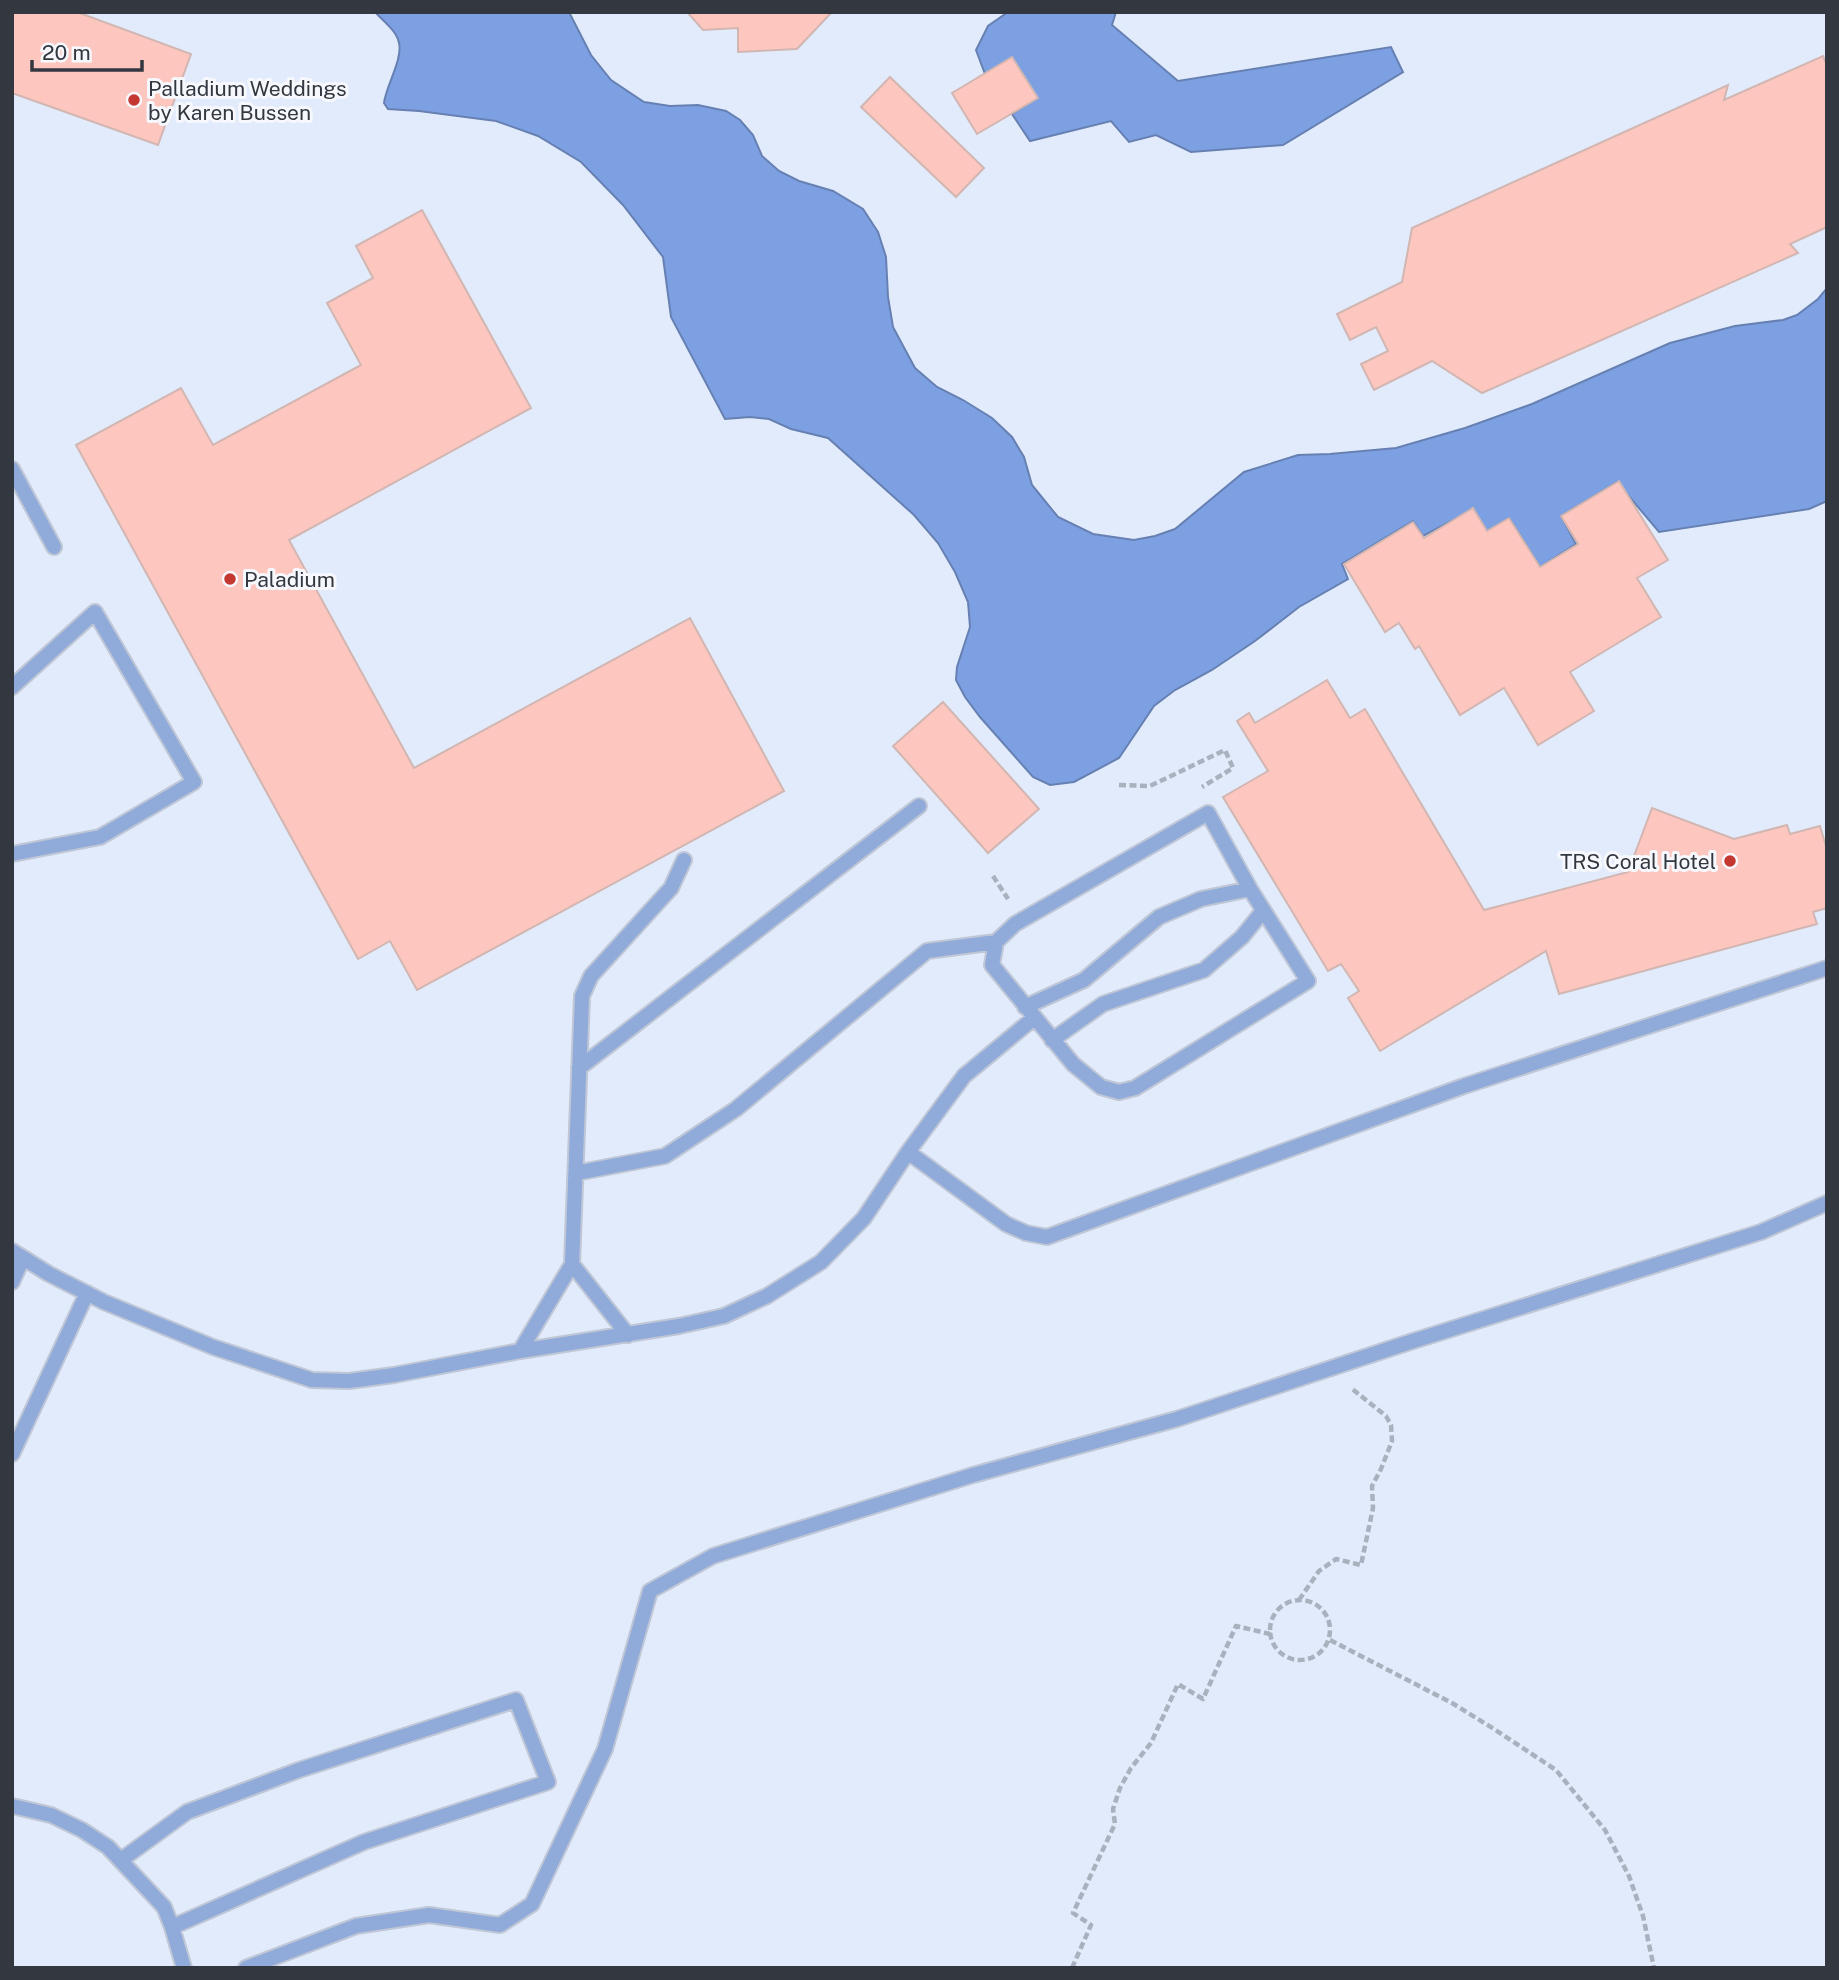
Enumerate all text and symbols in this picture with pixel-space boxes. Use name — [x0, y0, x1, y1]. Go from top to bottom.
scale bar — [32, 28, 142, 72]
text: 20 m — [42, 40, 91, 65]
place label: Palladium Weddings by Karen Bussen — [148, 76, 347, 125]
marker: Palladium Weddings by Karen Bussen — [126, 92, 142, 108]
place label: Paladium — [244, 567, 335, 592]
marker: Paladium — [222, 571, 238, 587]
place label: TRS Coral Hotel — [1560, 849, 1716, 874]
marker: TRS Coral Hotel — [1722, 853, 1738, 869]

